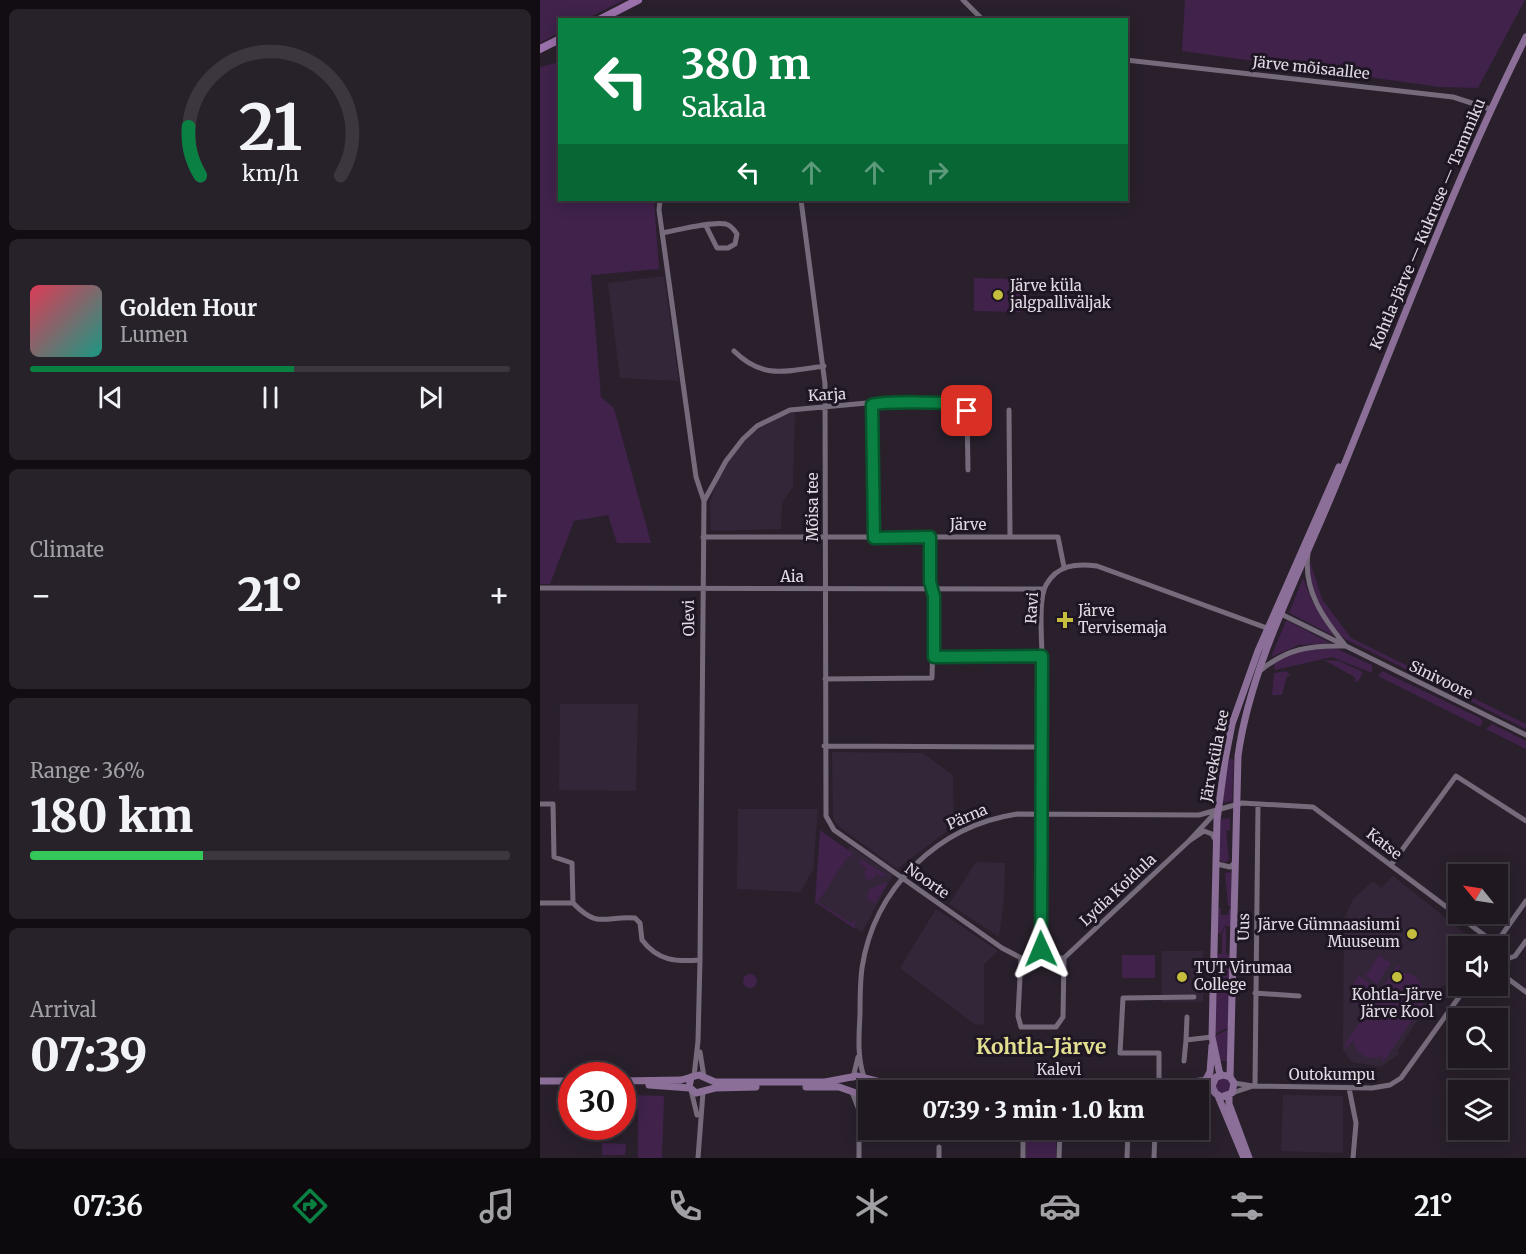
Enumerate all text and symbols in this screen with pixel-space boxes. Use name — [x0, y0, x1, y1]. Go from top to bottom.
text: 380 m — [681, 38, 810, 90]
icon: left — [582, 42, 660, 120]
street label: Järve mõisaallee — [1250, 52, 1371, 83]
text: 21 — [238, 90, 302, 168]
text: Sakala — [681, 90, 767, 124]
street label: Kohtla-Järve — Kukruse — Tammiku — [1366, 95, 1489, 352]
icon: left — [732, 156, 765, 189]
icon: ahead — [795, 156, 828, 189]
icon: ahead — [858, 156, 891, 189]
icon: right — [921, 156, 954, 189]
text: km/h — [242, 161, 298, 188]
place label: Järve küla jalgpalliväljak — [1009, 276, 1112, 312]
marker: Järve küla jalgpalliväljak — [991, 288, 1005, 302]
text: Golden Hour — [120, 294, 257, 322]
text: Lumen — [120, 322, 188, 347]
icon: previous — [94, 381, 127, 414]
icon: pause — [254, 381, 287, 414]
icon: next — [414, 381, 447, 414]
street label: Karja — [807, 384, 846, 405]
pin — [941, 385, 992, 436]
icon: arrive — [950, 394, 983, 427]
street label: Mõisa tee — [803, 472, 822, 542]
street label: Järve — [949, 515, 987, 534]
text: Climate — [30, 537, 104, 562]
text: 21° — [237, 567, 303, 623]
street label: Aia — [779, 567, 804, 586]
text: − — [30, 575, 52, 616]
text: + — [488, 575, 510, 616]
street label: Ravi — [1021, 591, 1042, 624]
street label: Olevi — [679, 599, 698, 637]
place label: Järve Tervisemaja — [1077, 601, 1167, 637]
marker: Järve Tervisemaja — [1056, 611, 1074, 629]
street label: Sinivoore — [1406, 656, 1476, 703]
street label: Järveküla tee — [1196, 708, 1233, 804]
text: Range · 36% — [30, 758, 145, 783]
text: 180 km — [30, 788, 193, 844]
street label: Pärna — [944, 800, 990, 834]
street label: Katse — [1363, 824, 1406, 863]
street label: Lydia Koidula — [1076, 849, 1160, 930]
street label: Noorte — [902, 859, 953, 903]
north arrow — [1448, 864, 1508, 924]
map controls — [1448, 864, 1508, 1140]
street label: Uus — [1234, 913, 1253, 941]
place label: Järve Gümnaasiumi Muuseum — [1257, 915, 1400, 951]
position arrow — [1009, 917, 1073, 981]
marker: Järve Gümnaasiumi Muuseum — [1405, 927, 1419, 941]
button: sound — [1448, 936, 1508, 996]
place label: TUT Virumaa College — [1194, 958, 1292, 994]
marker: TUT Virumaa College — [1175, 970, 1189, 984]
marker: Kohtla-Järve Järve Kool — [1390, 970, 1404, 984]
place label: Kohtla-Järve Järve Kool — [1352, 985, 1442, 1021]
text: Arrival — [30, 997, 97, 1022]
button: search — [1448, 1008, 1508, 1068]
text: 07:39 — [30, 1027, 147, 1083]
district label: Kohtla-Järve — [976, 1033, 1106, 1060]
street label: Kalevi — [1037, 1060, 1082, 1079]
speed limit sign: 30 — [558, 1062, 636, 1140]
street label: Outokumpu — [1289, 1065, 1375, 1084]
button: layers — [1448, 1080, 1508, 1140]
text: 07:39 · 3 min · 1.0 km — [922, 1096, 1145, 1124]
icon: directions — [289, 1185, 331, 1227]
icon: music — [476, 1185, 518, 1227]
icon: phone — [664, 1185, 706, 1227]
icon: climate — [851, 1185, 893, 1227]
icon: car — [1039, 1185, 1081, 1227]
icon: filters — [1226, 1185, 1268, 1227]
text: 07:36 — [73, 1189, 143, 1223]
text: 21° — [1414, 1189, 1453, 1223]

